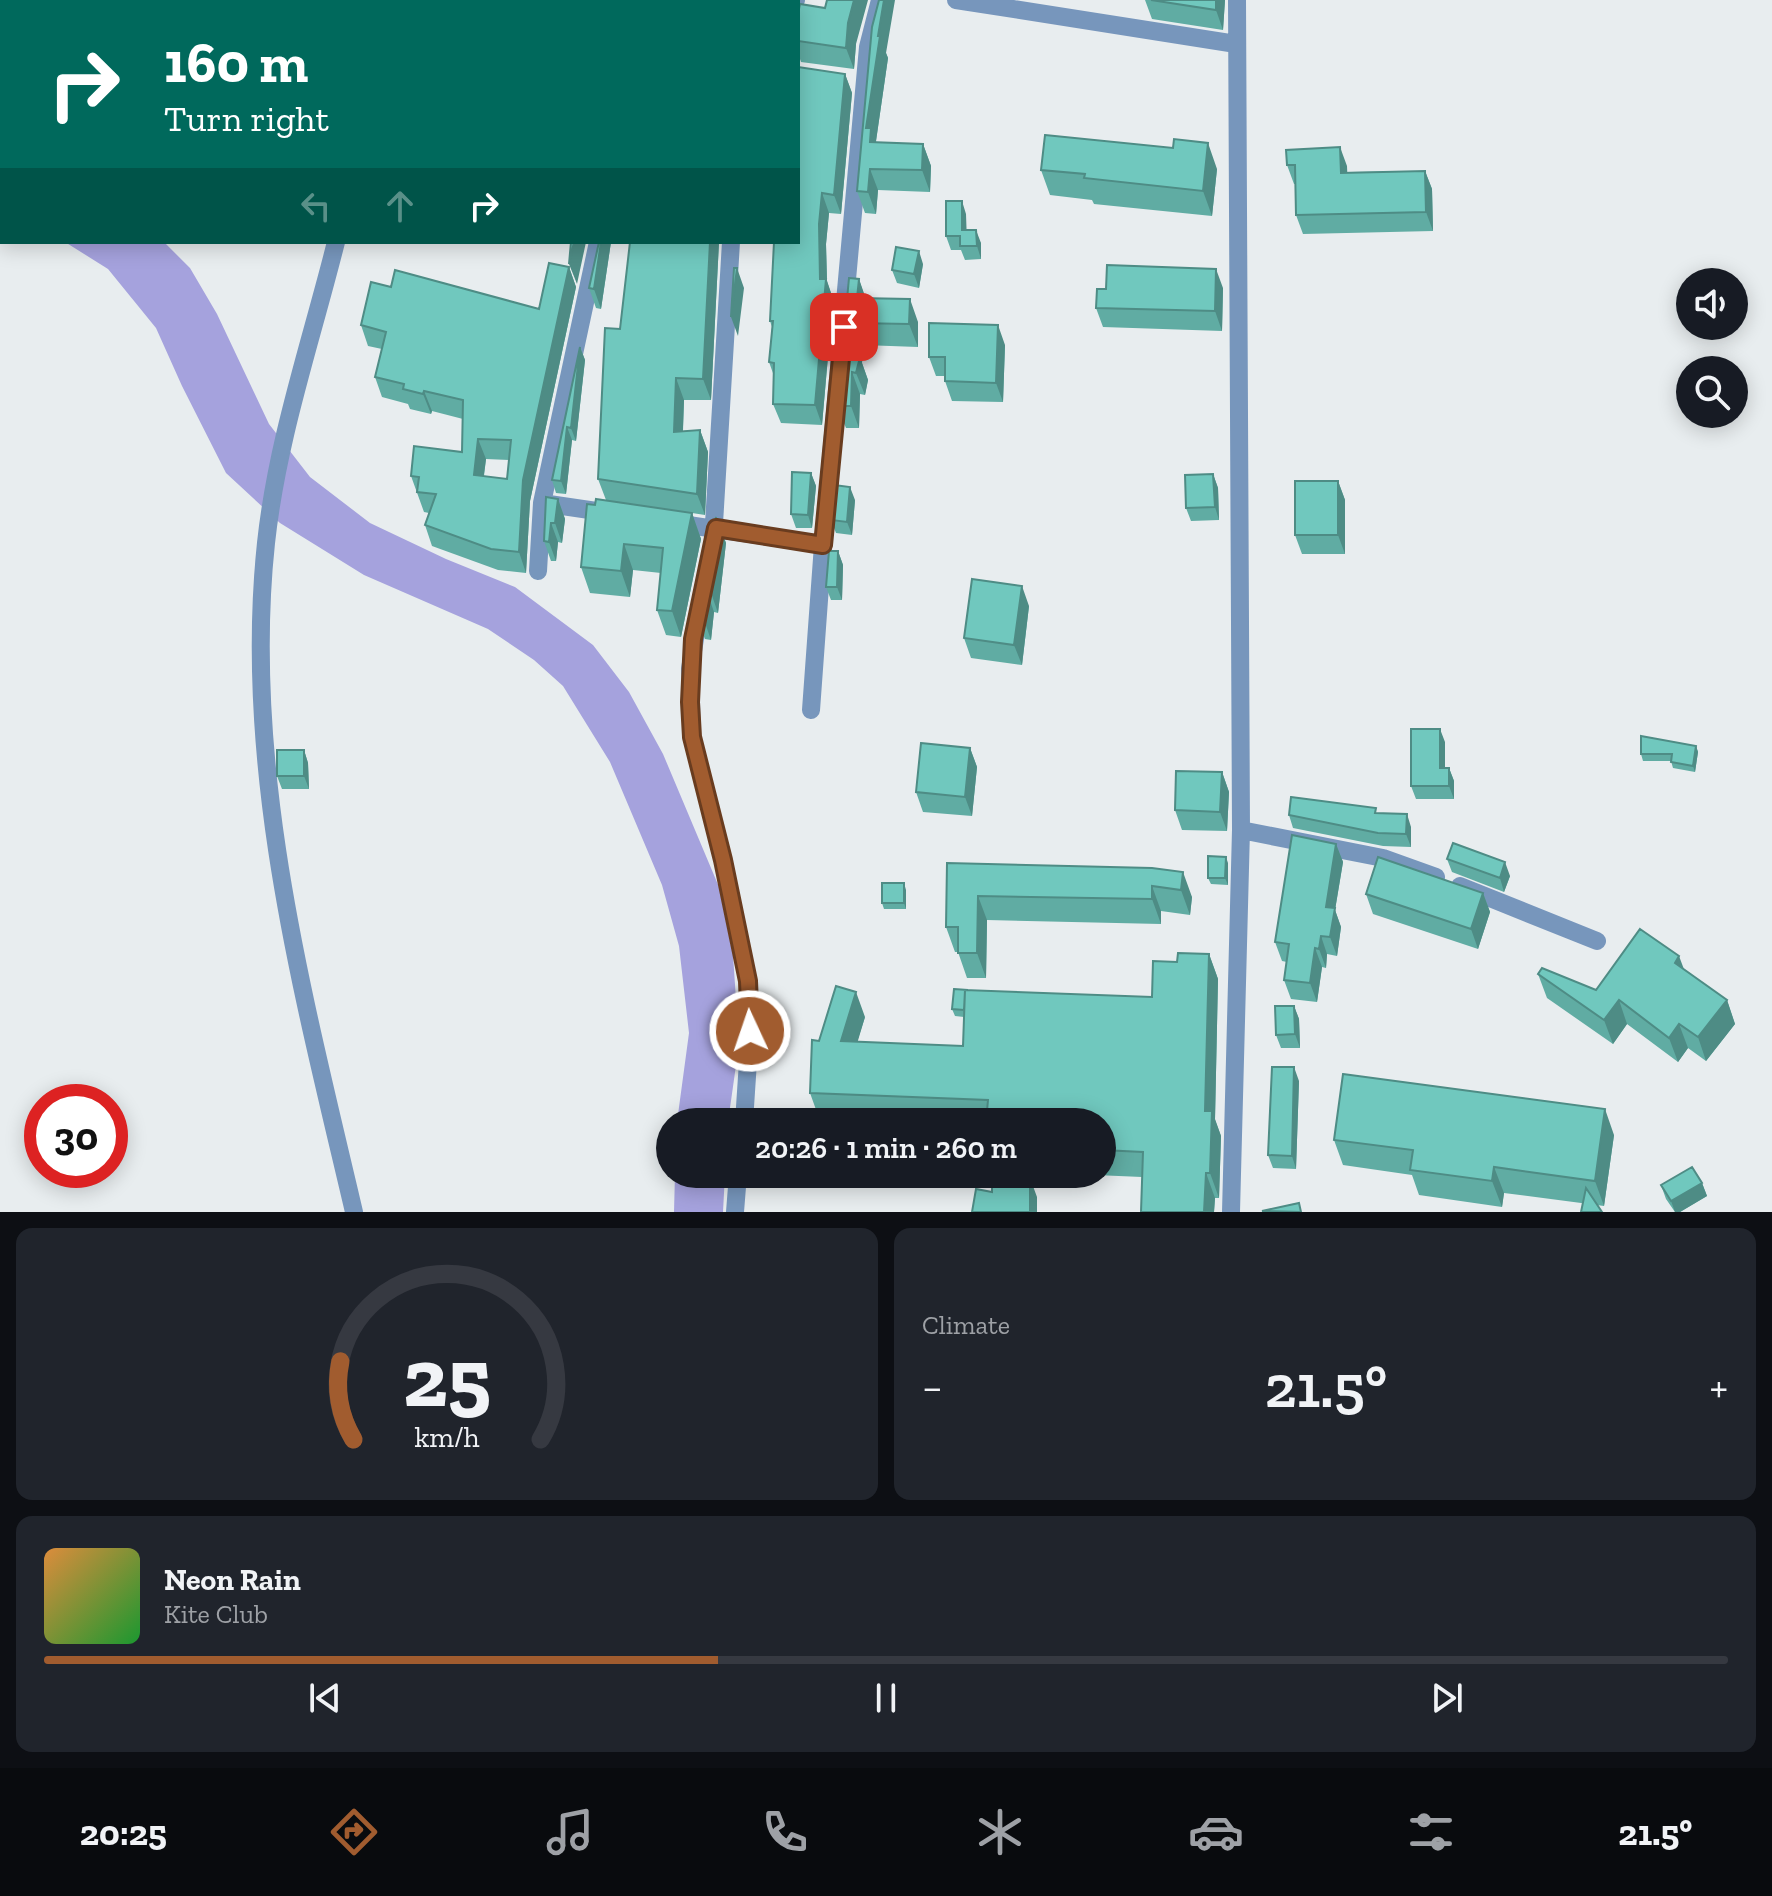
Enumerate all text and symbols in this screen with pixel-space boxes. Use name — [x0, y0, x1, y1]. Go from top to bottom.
text: 160 m — [164, 29, 308, 96]
icon: right — [32, 32, 136, 136]
text: Turn right — [164, 97, 329, 140]
icon: left — [294, 184, 338, 228]
icon: ahead — [378, 184, 422, 228]
icon: right — [462, 184, 506, 228]
map controls — [1676, 268, 1748, 428]
button: sound — [1676, 268, 1748, 340]
pin — [810, 293, 878, 361]
icon: arrive — [822, 305, 866, 349]
button: search — [1676, 356, 1748, 428]
position arrow — [708, 989, 792, 1073]
speed limit sign: 30 — [24, 1084, 128, 1188]
text: 20:26 · 1 min · 260 m — [755, 1130, 1017, 1166]
text: Climate — [922, 1309, 1010, 1341]
text: 25 — [403, 1327, 491, 1427]
text: 21.5° — [1265, 1350, 1387, 1422]
text: − — [922, 1360, 943, 1413]
text: + — [1709, 1360, 1728, 1413]
text: km/h — [414, 1420, 480, 1454]
text: Neon Rain — [164, 1562, 301, 1598]
text: Kite Club — [164, 1598, 268, 1630]
icon: previous — [303, 1676, 347, 1720]
icon: pause — [864, 1676, 908, 1720]
icon: next — [1425, 1676, 1469, 1720]
icon: directions — [326, 1804, 382, 1860]
icon: music — [542, 1804, 598, 1860]
icon: phone — [757, 1804, 813, 1860]
icon: climate — [972, 1804, 1028, 1860]
icon: car — [1188, 1804, 1244, 1860]
icon: filters — [1403, 1804, 1459, 1860]
text: 20:25 — [80, 1811, 167, 1854]
text: 21.5° — [1618, 1811, 1692, 1854]

